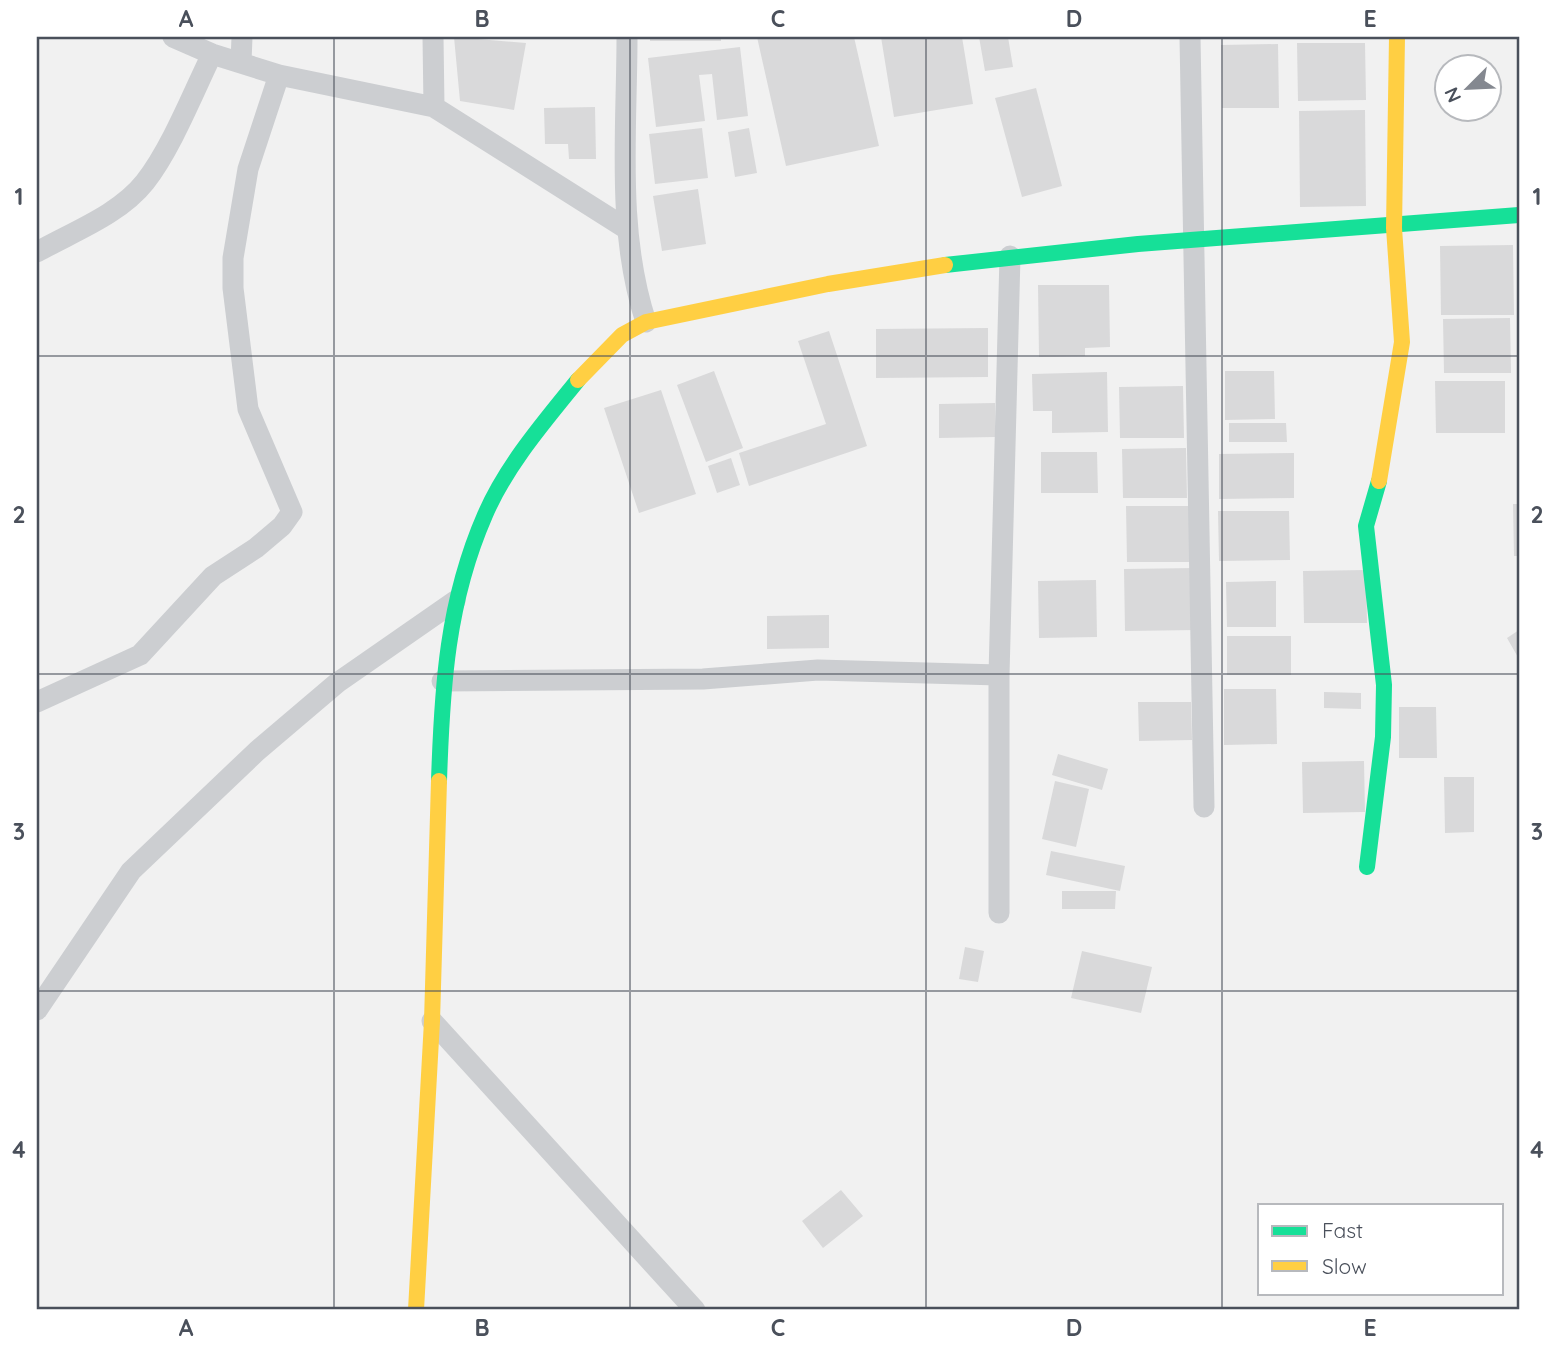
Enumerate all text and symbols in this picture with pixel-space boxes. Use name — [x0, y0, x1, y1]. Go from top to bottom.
text: A — [179, 4, 194, 33]
text: B — [474, 4, 490, 33]
text: C — [771, 4, 785, 33]
text: D — [1066, 4, 1082, 33]
text: E — [1363, 4, 1377, 33]
north arrow — [1434, 52, 1504, 122]
text: N — [1439, 84, 1466, 106]
text: 1 — [15, 182, 23, 211]
text: 1 — [1533, 182, 1541, 211]
text: 2 — [12, 500, 26, 529]
text: 2 — [1530, 500, 1544, 529]
text: 3 — [13, 817, 25, 846]
text: 3 — [1531, 817, 1543, 846]
text: 4 — [12, 1135, 26, 1164]
text: 4 — [1530, 1135, 1544, 1164]
legend — [1258, 1204, 1504, 1294]
text: Fast — [1322, 1217, 1363, 1243]
text: Slow — [1322, 1253, 1367, 1279]
text: A — [179, 1313, 194, 1342]
text: B — [474, 1313, 490, 1342]
text: C — [771, 1313, 785, 1342]
text: D — [1066, 1313, 1082, 1342]
text: E — [1363, 1313, 1377, 1342]

